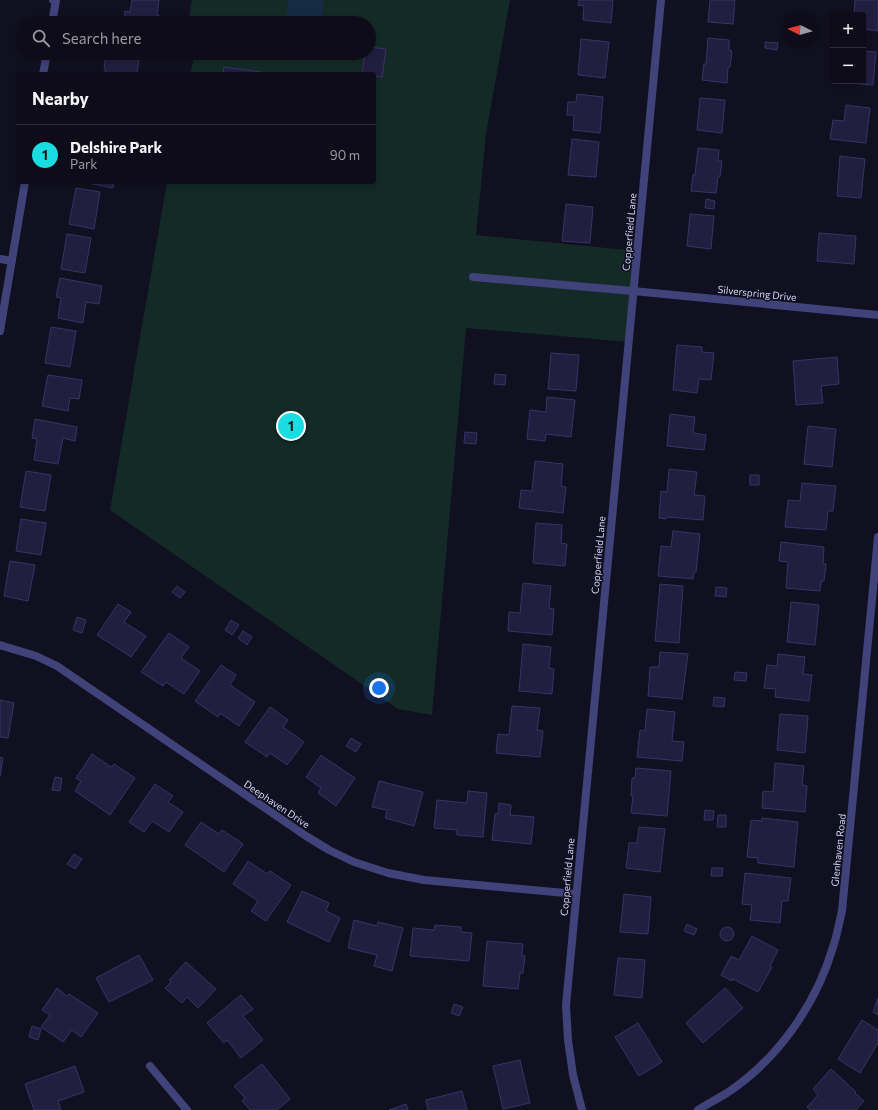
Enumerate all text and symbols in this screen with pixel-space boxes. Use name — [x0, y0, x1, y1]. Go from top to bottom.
north arrow — [782, 12, 818, 48]
map controls — [830, 12, 866, 84]
button: + — [830, 12, 866, 48]
search box — [16, 16, 376, 60]
icon: search — [30, 27, 52, 49]
text: Search here — [62, 29, 141, 47]
button: − — [830, 48, 866, 84]
text: Nearby — [32, 88, 89, 109]
text: Delshire Park — [70, 138, 162, 156]
text: 1 — [42, 147, 48, 163]
text: 90 m — [330, 147, 360, 163]
text: Park — [70, 156, 97, 172]
street label: Copperfield Lane — [620, 193, 638, 271]
street label: Silverspring Drive — [717, 283, 797, 303]
pin: 1 — [278, 411, 304, 441]
street label: Copperfield Lane — [589, 516, 607, 594]
your location — [369, 678, 389, 698]
street label: Deephaven Drive — [242, 778, 312, 830]
street label: Glenhaven Road — [828, 813, 848, 887]
street label: Copperfield Lane — [558, 838, 576, 916]

